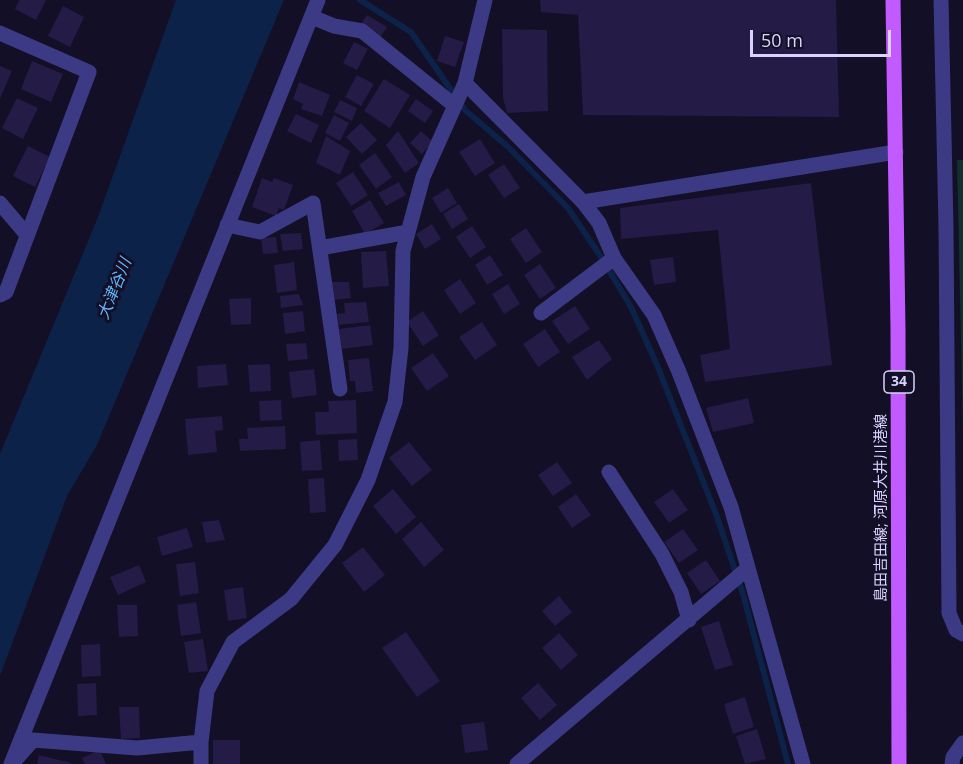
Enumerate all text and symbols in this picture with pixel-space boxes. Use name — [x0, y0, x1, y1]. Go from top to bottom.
scale bar — [753, 18, 894, 56]
text: 50 m — [761, 28, 803, 52]
water label: 大津谷川 — [94, 256, 136, 322]
road number: 34 — [884, 371, 914, 393]
street label: 島田吉田線; 河原大井川港線 — [873, 414, 891, 602]

